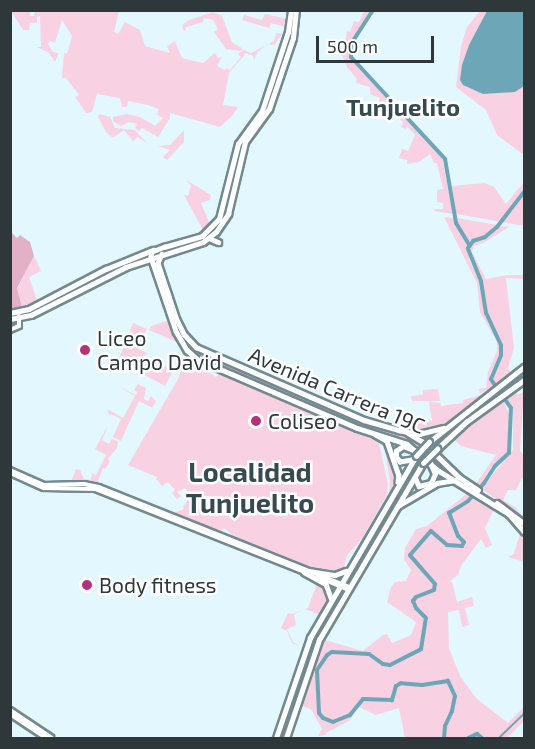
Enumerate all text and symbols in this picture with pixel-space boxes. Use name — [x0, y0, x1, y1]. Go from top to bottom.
scale bar — [319, 24, 438, 62]
text: 500 m — [327, 35, 378, 57]
district label: Tunjuelito — [346, 93, 460, 121]
place label: Liceo Campo David — [97, 325, 222, 375]
street label: Avenida Carrera 19C — [245, 341, 429, 439]
marker: Liceo Campo David — [78, 343, 92, 357]
place label: Coliseo — [268, 408, 337, 434]
marker: Coliseo — [249, 414, 263, 428]
district label: Localidad Tunjuelito — [186, 455, 314, 518]
place label: Body fitness — [99, 572, 217, 598]
marker: Body fitness — [80, 578, 94, 592]

